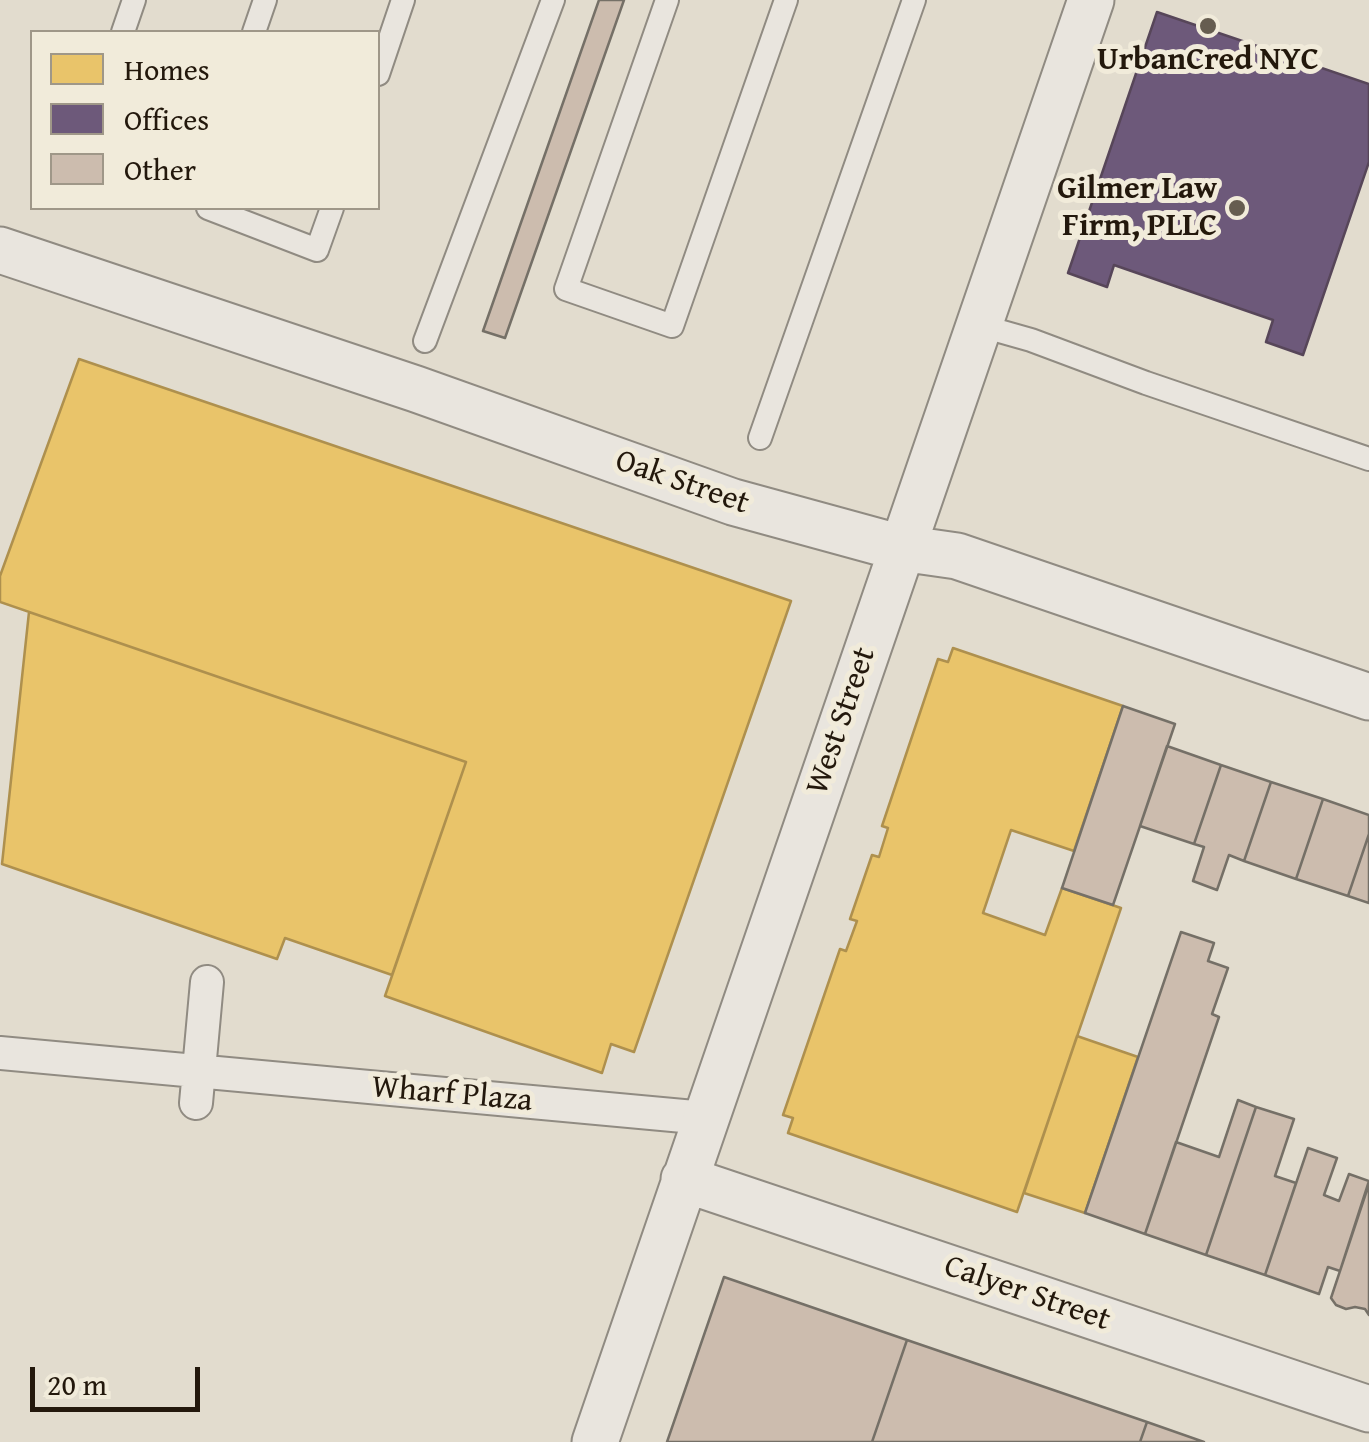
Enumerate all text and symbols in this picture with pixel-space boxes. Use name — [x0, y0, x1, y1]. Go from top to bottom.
marker: UrbanCred NYC — [1197, 15, 1219, 37]
legend — [30, 30, 380, 210]
place label: UrbanCred NYC — [1097, 42, 1319, 80]
text: Homes — [124, 47, 210, 91]
text: Offices — [124, 97, 209, 141]
text: Other — [124, 147, 196, 191]
place label: Gilmer Law Firm, PLLC — [1057, 171, 1217, 246]
marker: Gilmer Law Firm, PLLC — [1226, 197, 1248, 219]
street label: Oak Street — [610, 442, 754, 524]
street label: West Street — [799, 642, 885, 800]
street label: Wharf Plaza — [370, 1069, 534, 1121]
street label: Calyer Street — [939, 1248, 1115, 1340]
scale bar — [35, 1347, 205, 1409]
text: 20 m — [47, 1362, 107, 1406]

